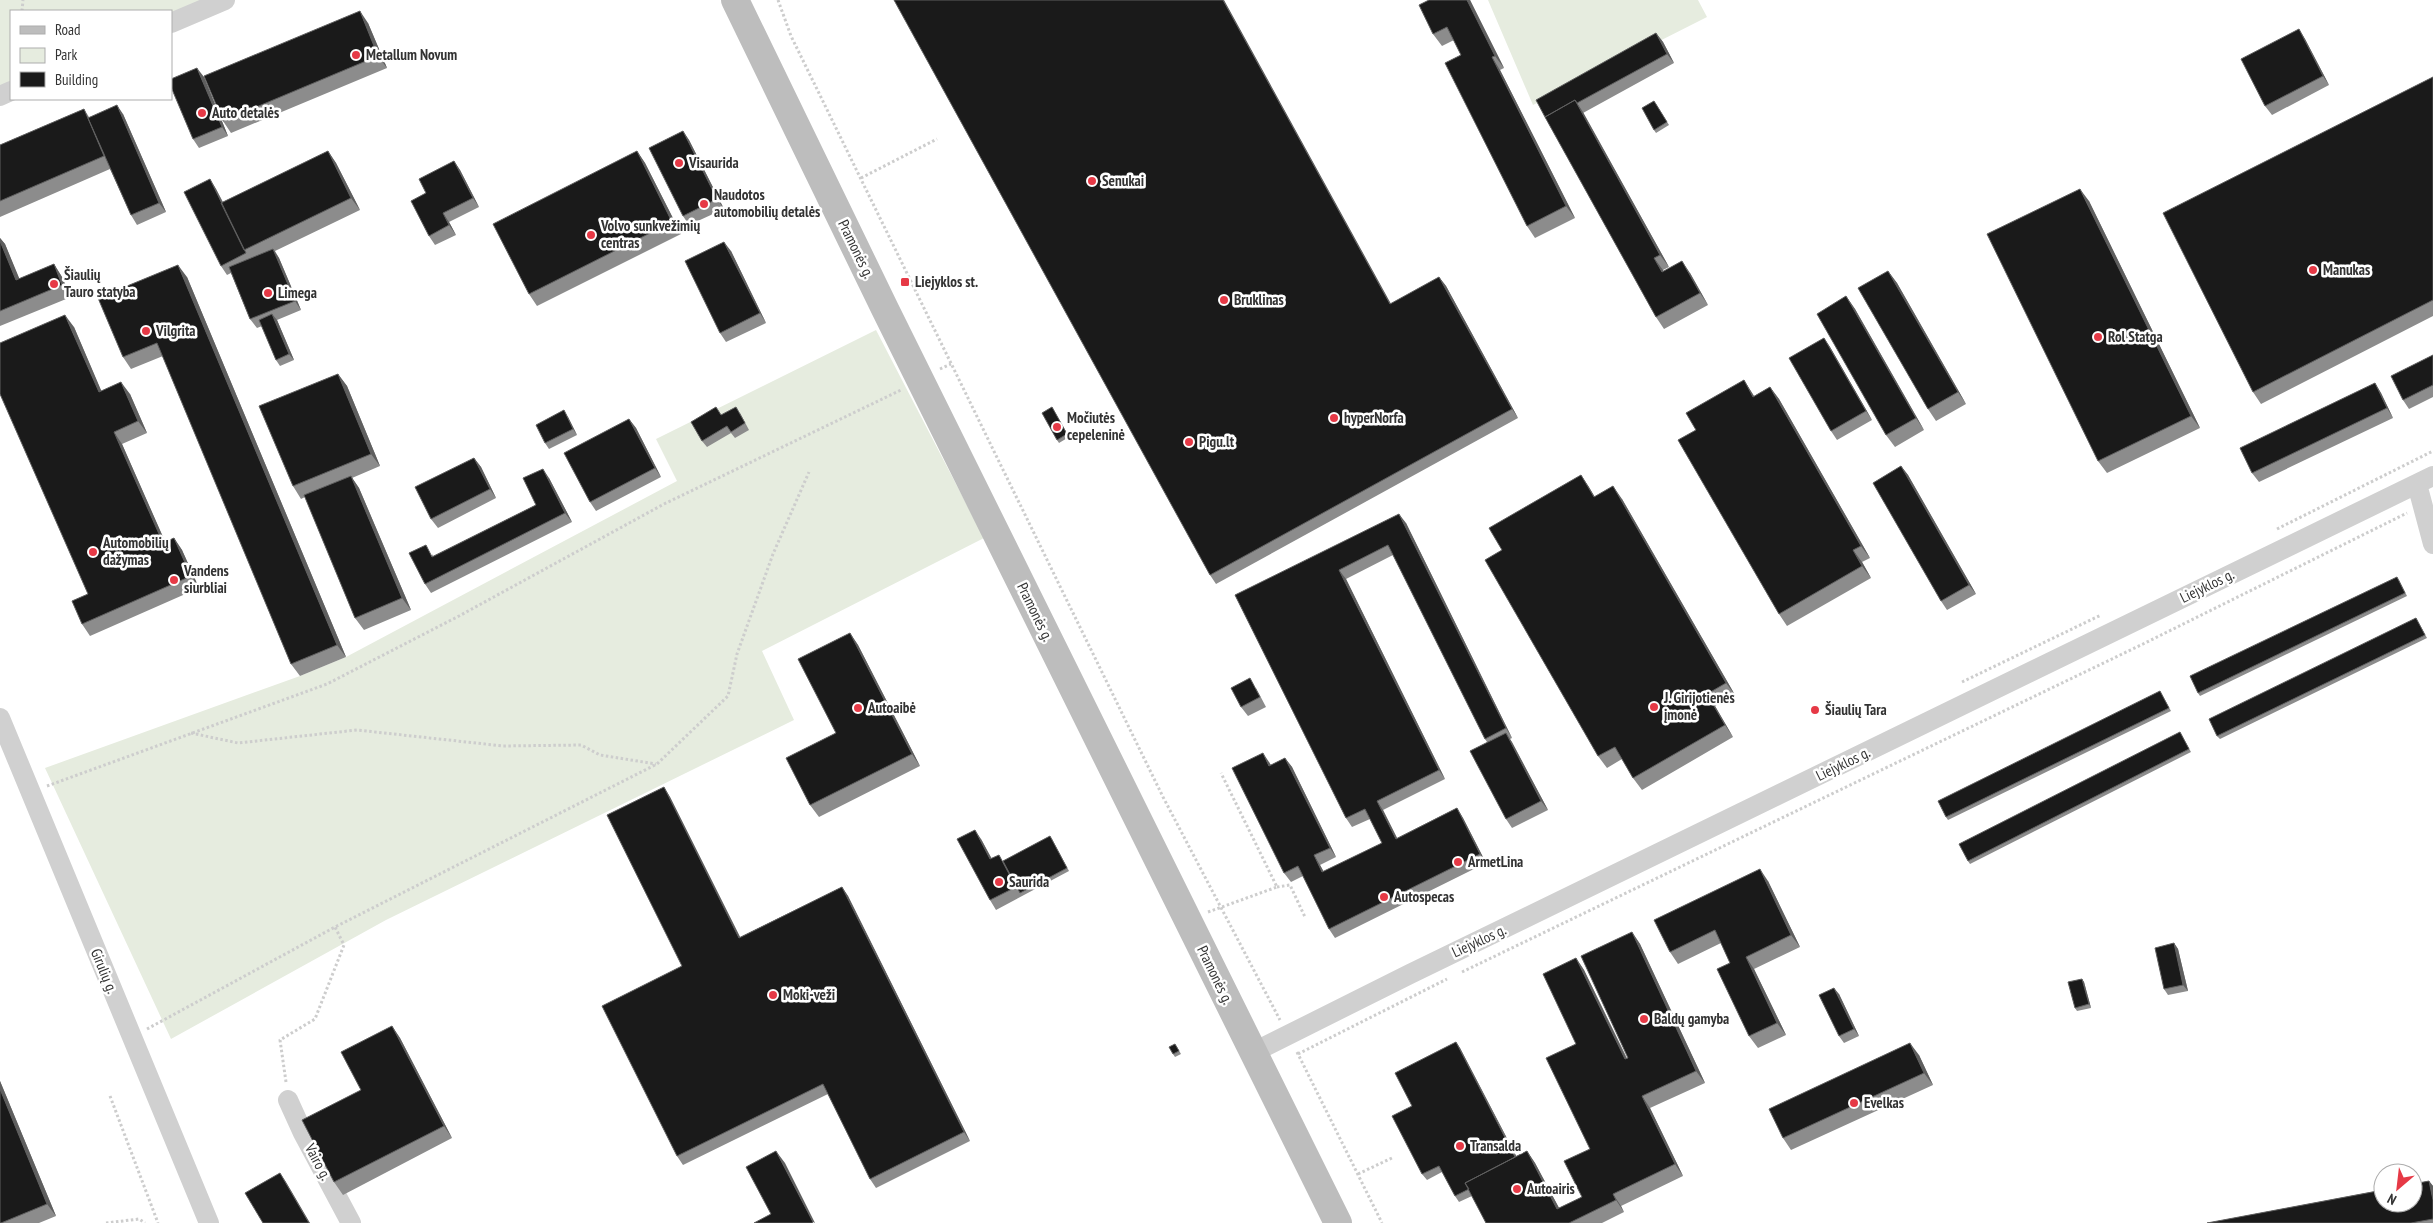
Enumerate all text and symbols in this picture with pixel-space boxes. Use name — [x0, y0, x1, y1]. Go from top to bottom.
legend — [10, 10, 172, 100]
text: Road — [55, 20, 81, 39]
text: Park — [55, 45, 77, 64]
place label: Metallum Novum — [366, 45, 457, 64]
marker: Metallum Novum — [350, 49, 362, 61]
text: Building — [55, 70, 98, 89]
place label: Auto detalės — [211, 103, 279, 122]
marker: Auto detalės — [196, 107, 208, 119]
place label: Visaurida — [688, 153, 739, 172]
marker: Visaurida — [673, 157, 685, 169]
place label: Senukai — [1102, 171, 1144, 190]
marker: Senukai — [1086, 175, 1098, 187]
place label: Naudotos automobilių detalės — [714, 185, 820, 221]
marker: Naudotos automobilių detalės — [698, 198, 710, 210]
place label: Volvo sunkvežimių centras — [600, 216, 700, 252]
street label: Pramonės g. — [834, 216, 879, 282]
marker: Volvo sunkvežimių centras — [585, 229, 597, 241]
place label: Manukas — [2323, 260, 2370, 279]
marker: Manukas — [2307, 264, 2319, 276]
place label: Šiaulių Tauro statyba — [64, 265, 136, 301]
place label: Liejyklos st. — [915, 272, 978, 291]
marker: Liejyklos st. — [899, 276, 911, 288]
marker: Šiaulių Tauro statyba — [48, 278, 60, 290]
place label: Limega — [278, 283, 317, 302]
marker: Limega — [262, 287, 274, 299]
place label: Bruklinas — [1234, 290, 1284, 309]
marker: Bruklinas — [1218, 294, 1230, 306]
place label: Vilgrita — [155, 321, 196, 340]
marker: Vilgrita — [140, 325, 152, 337]
place label: Rol Statga — [2108, 327, 2163, 346]
marker: Rol Statga — [2092, 331, 2104, 343]
place label: Močiutės cepeleninė — [1067, 408, 1125, 444]
place label: hyperNorfa — [1344, 408, 1404, 427]
marker: hyperNorfa — [1328, 412, 1340, 424]
marker: Močiutės cepeleninė — [1051, 421, 1063, 433]
place label: Pigu.lt — [1199, 432, 1235, 451]
marker: Pigu.lt — [1183, 436, 1195, 448]
place label: Automobilių dažymas — [102, 533, 169, 569]
marker: Automobilių dažymas — [87, 546, 99, 558]
place label: Vandens siurbliai — [183, 561, 229, 597]
street label: Liejyklos g. — [2177, 564, 2237, 607]
marker: Vandens siurbliai — [168, 574, 180, 586]
street label: Pramonės g. — [1013, 579, 1058, 645]
place label: J. Girijotienės įmonė — [1663, 688, 1735, 724]
place label: Autoaibė — [867, 698, 916, 717]
place label: Šiaulių Tara — [1825, 700, 1887, 719]
marker: J. Girijotienės įmonė — [1648, 701, 1660, 713]
marker: Autoaibė — [852, 702, 864, 714]
marker: Šiaulių Tara — [1809, 704, 1821, 716]
street label: Liejyklos g. — [1813, 742, 1873, 785]
place label: ArmetLina — [1467, 852, 1523, 871]
marker: ArmetLina — [1452, 856, 1464, 868]
place label: Saurida — [1009, 872, 1049, 891]
marker: Saurida — [993, 876, 1005, 888]
place label: Autospecas — [1393, 887, 1454, 906]
marker: Autospecas — [1378, 891, 1390, 903]
street label: Liejyklos g. — [1449, 920, 1509, 961]
street label: Pramonės g. — [1193, 942, 1238, 1008]
street label: Girulių g. — [87, 946, 122, 996]
place label: Moki-veži — [783, 985, 835, 1004]
marker: Moki-veži — [767, 989, 779, 1001]
place label: Baldų gamyba — [1654, 1009, 1729, 1028]
marker: Baldų gamyba — [1638, 1013, 1650, 1025]
place label: Evelkas — [1864, 1093, 1904, 1112]
marker: Evelkas — [1848, 1097, 1860, 1109]
place label: Transalda — [1470, 1136, 1521, 1155]
street label: Vairo g. — [301, 1139, 336, 1184]
marker: Transalda — [1454, 1140, 1466, 1152]
north arrow — [2373, 1163, 2423, 1213]
place label: Autoairis — [1526, 1179, 1575, 1198]
marker: Autoairis — [1511, 1183, 1523, 1195]
text: N — [2384, 1190, 2399, 1209]

